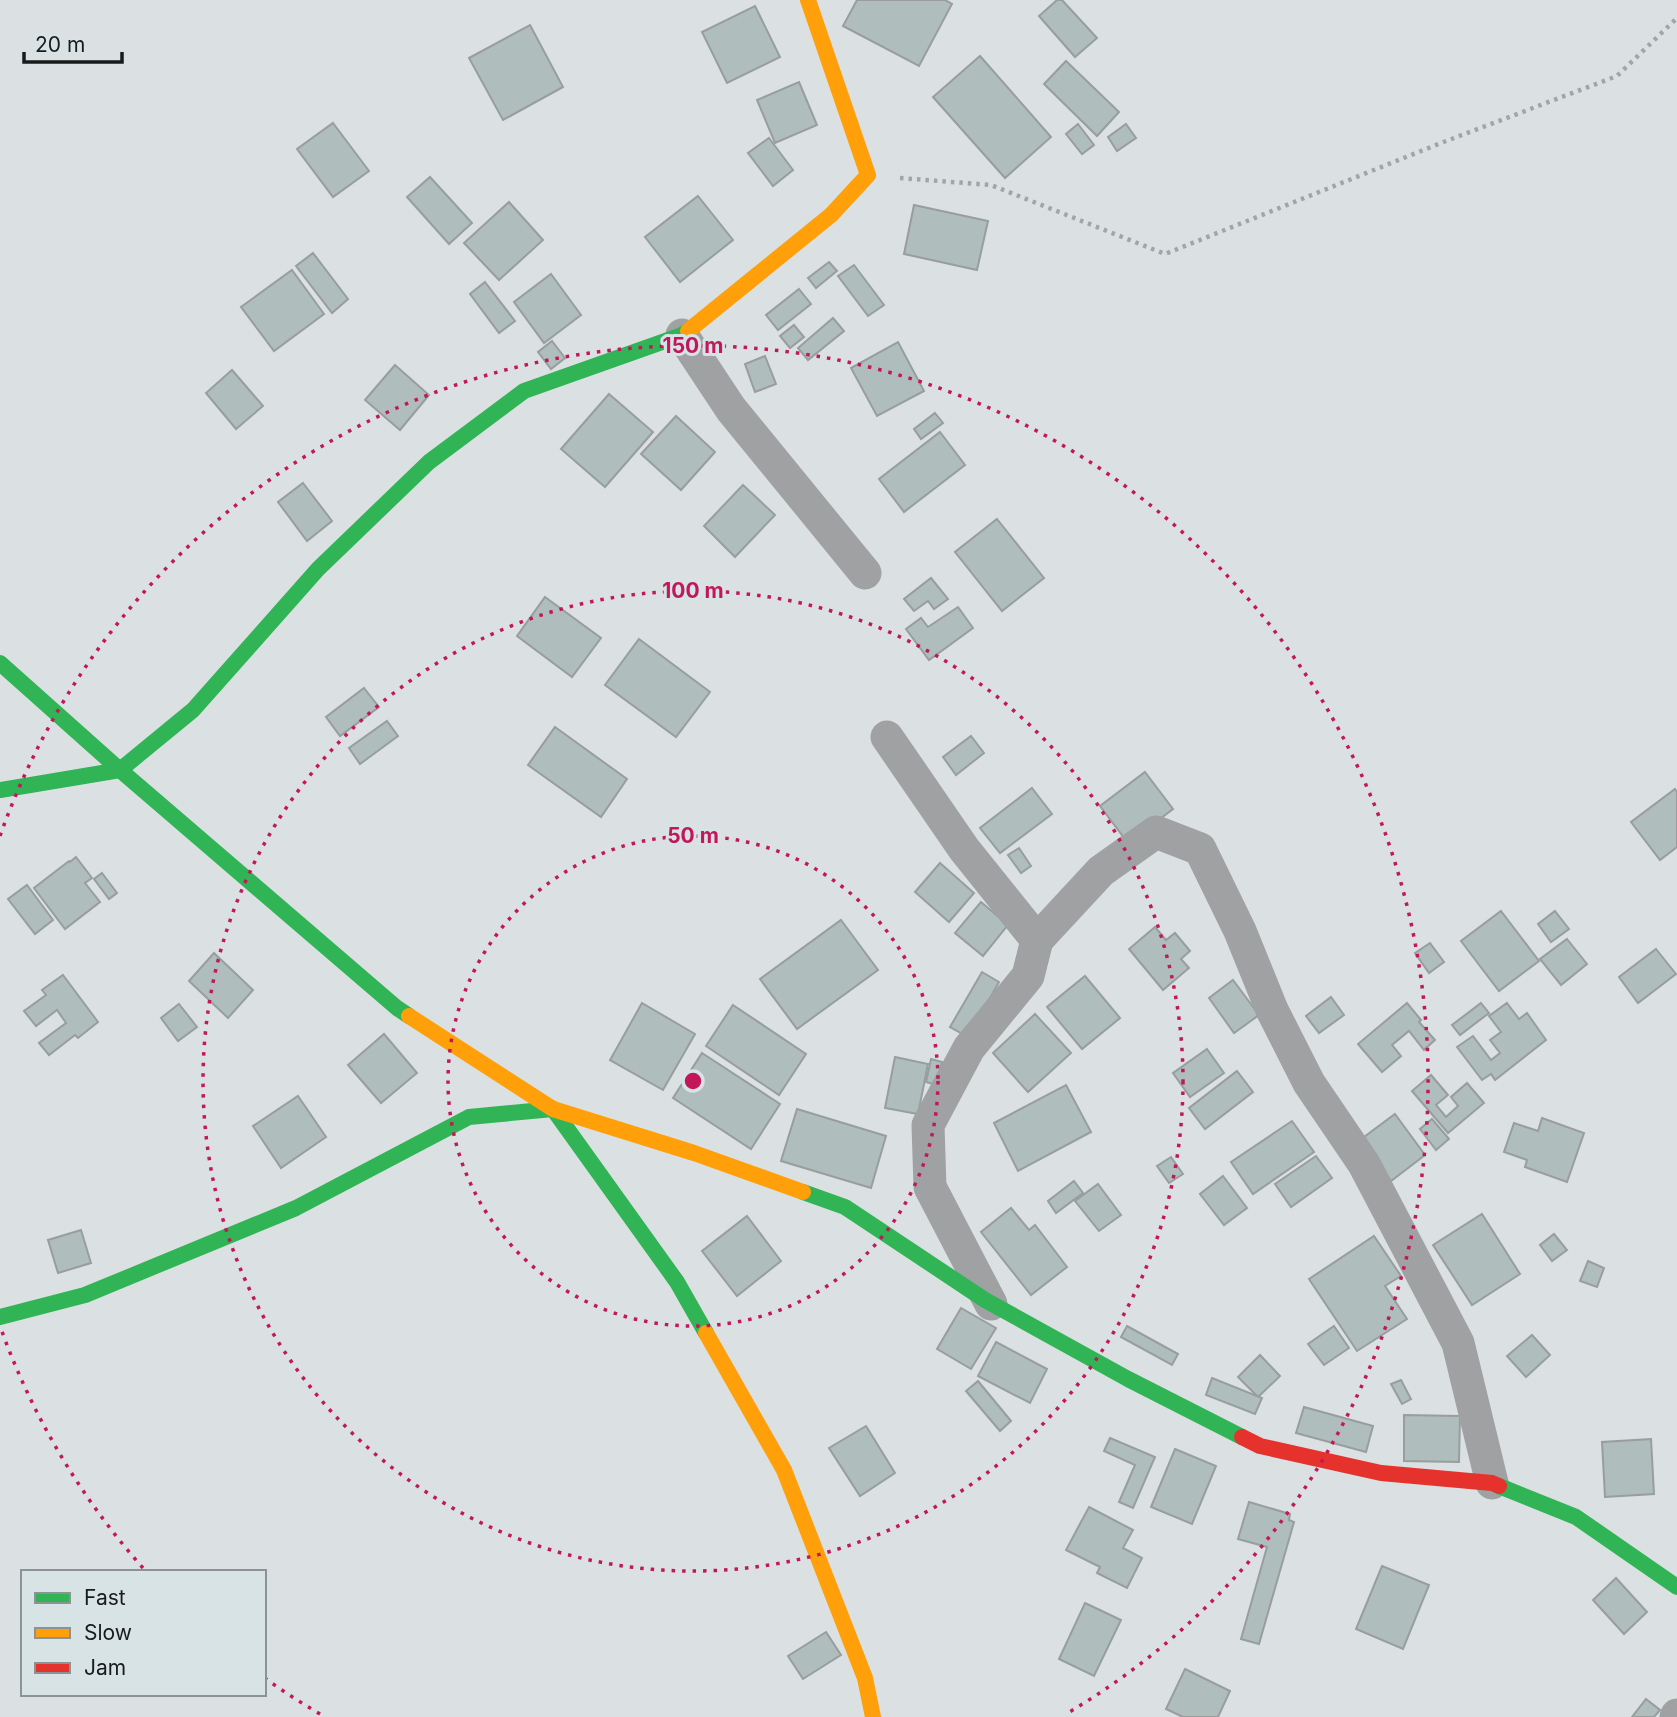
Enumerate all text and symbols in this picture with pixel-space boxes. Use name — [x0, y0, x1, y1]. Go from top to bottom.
scale bar — [24, 21, 122, 65]
text: 20 m — [35, 32, 85, 57]
text: 150 m — [663, 333, 723, 358]
text: 100 m — [662, 578, 724, 603]
text: 50 m — [667, 823, 719, 848]
centre of rings — [681, 1069, 705, 1093]
legend — [21, 1570, 266, 1696]
text: Fast — [84, 1585, 126, 1610]
text: Slow — [84, 1620, 132, 1645]
text: Jam — [84, 1655, 126, 1680]

